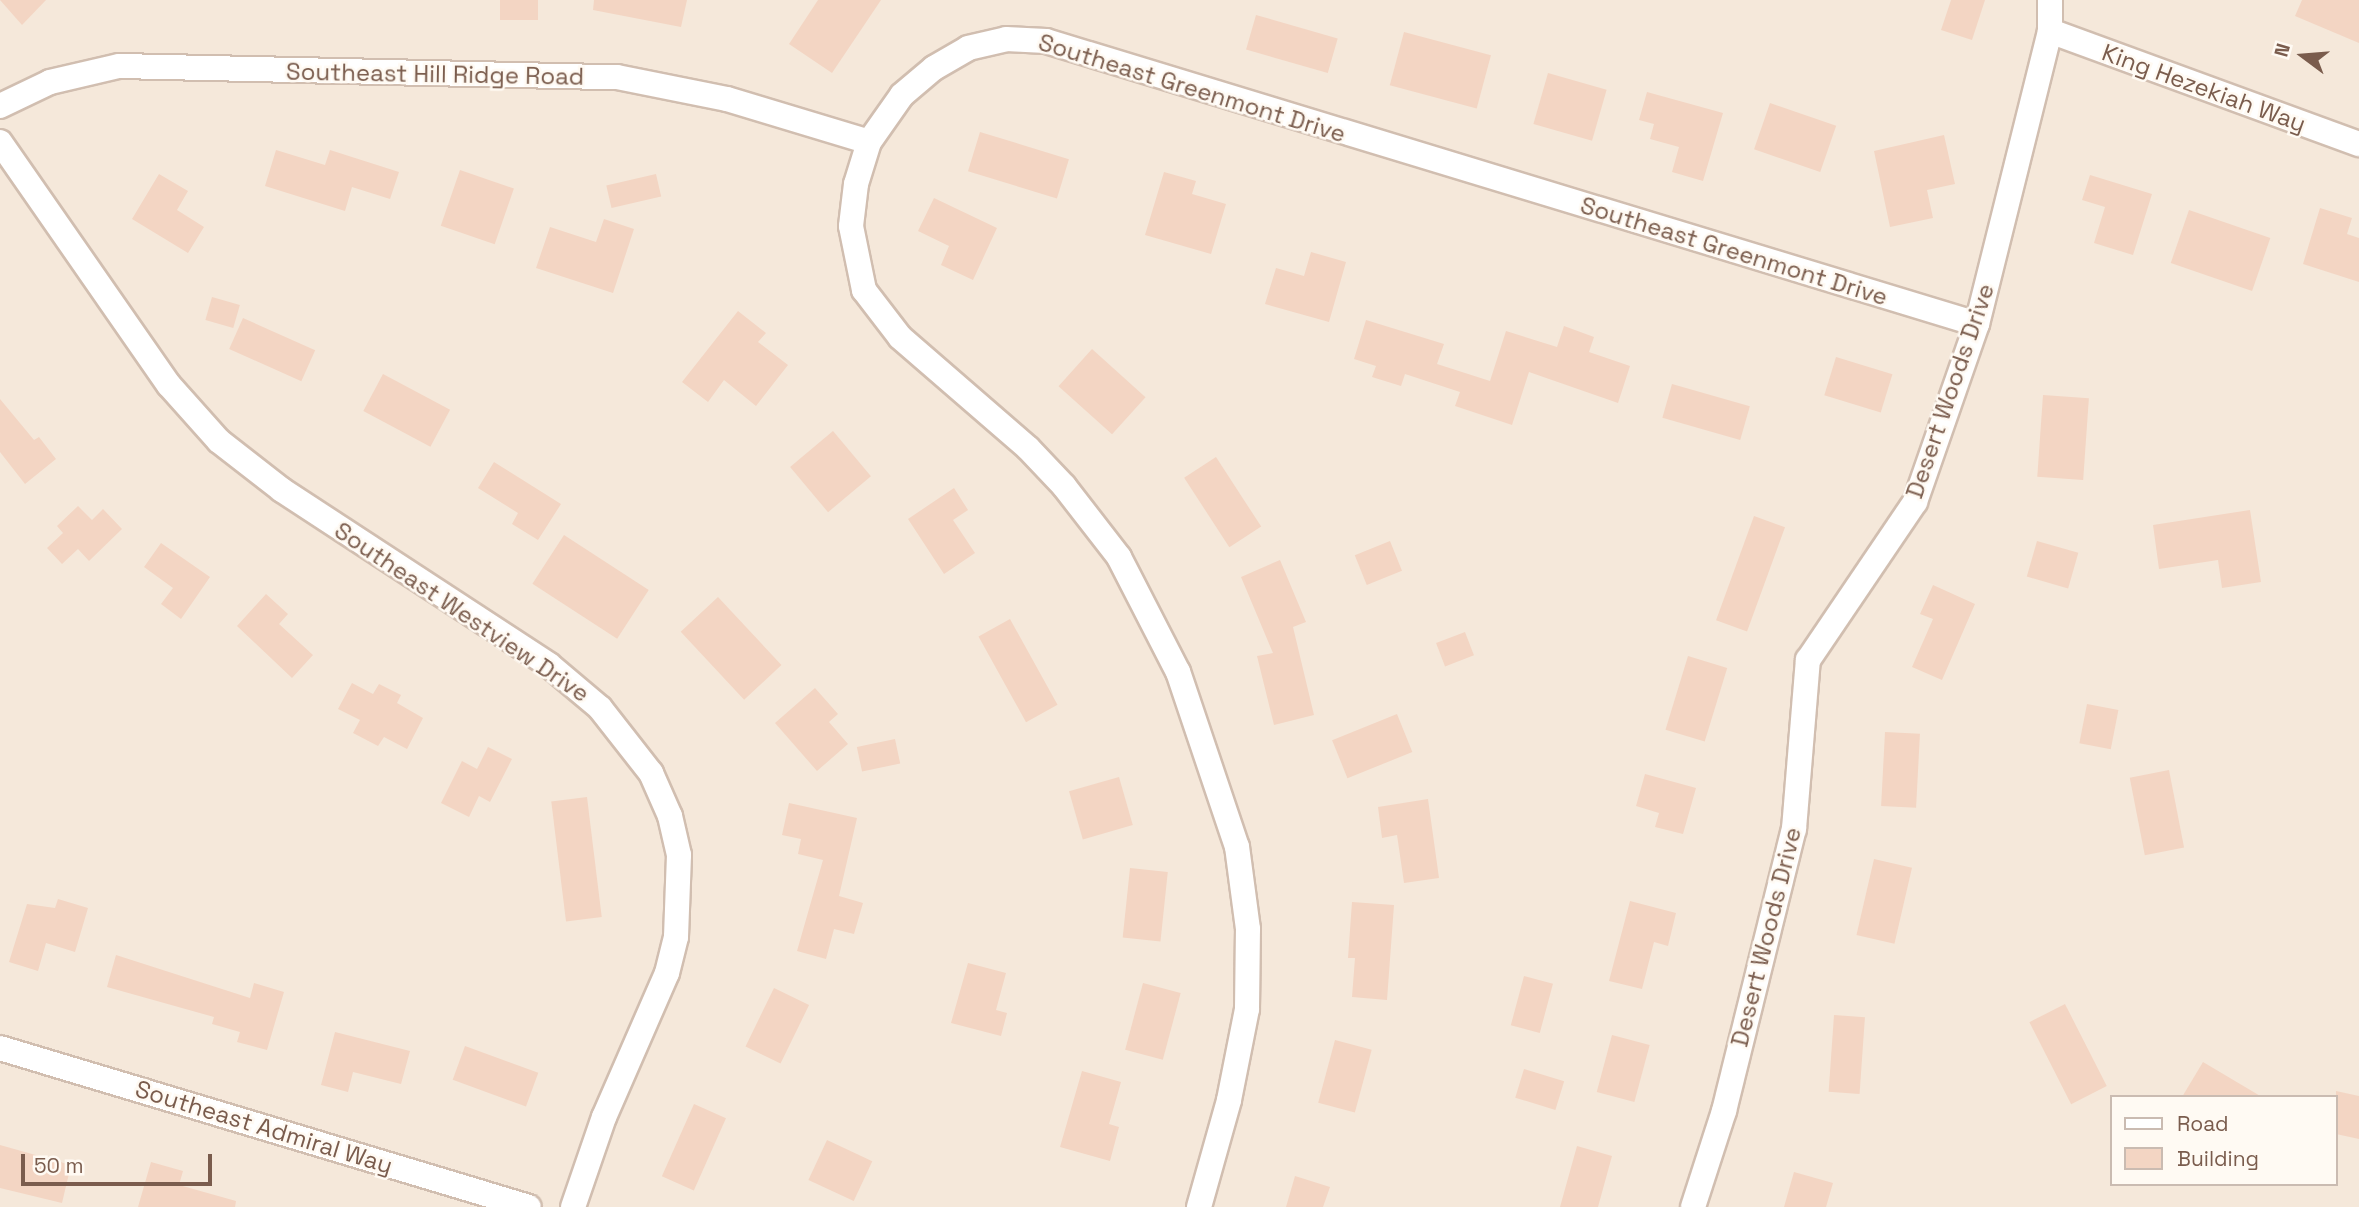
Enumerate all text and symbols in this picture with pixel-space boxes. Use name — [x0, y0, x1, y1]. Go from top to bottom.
north arrow — [2268, 21, 2338, 91]
street label: Southeast Greenmont Drive — [1035, 28, 1349, 148]
street label: King Hezekiah Way — [2098, 38, 2310, 138]
text: N — [2269, 41, 2296, 60]
street label: Southeast Hill Ridge Road — [286, 57, 584, 91]
street label: Southeast Greenmont Drive — [1577, 191, 1891, 311]
street label: Desert Woods Drive — [1900, 280, 2000, 502]
street label: Southeast Westview Drive — [329, 516, 595, 708]
street label: Desert Woods Drive — [1725, 824, 1807, 1050]
street label: Southeast Admiral Way — [132, 1074, 396, 1180]
legend — [2110, 1095, 2338, 1186]
text: Road — [2177, 1110, 2229, 1137]
scale bar — [24, 1140, 215, 1184]
text: Building — [2177, 1145, 2259, 1172]
text: 50 m — [34, 1152, 84, 1179]

